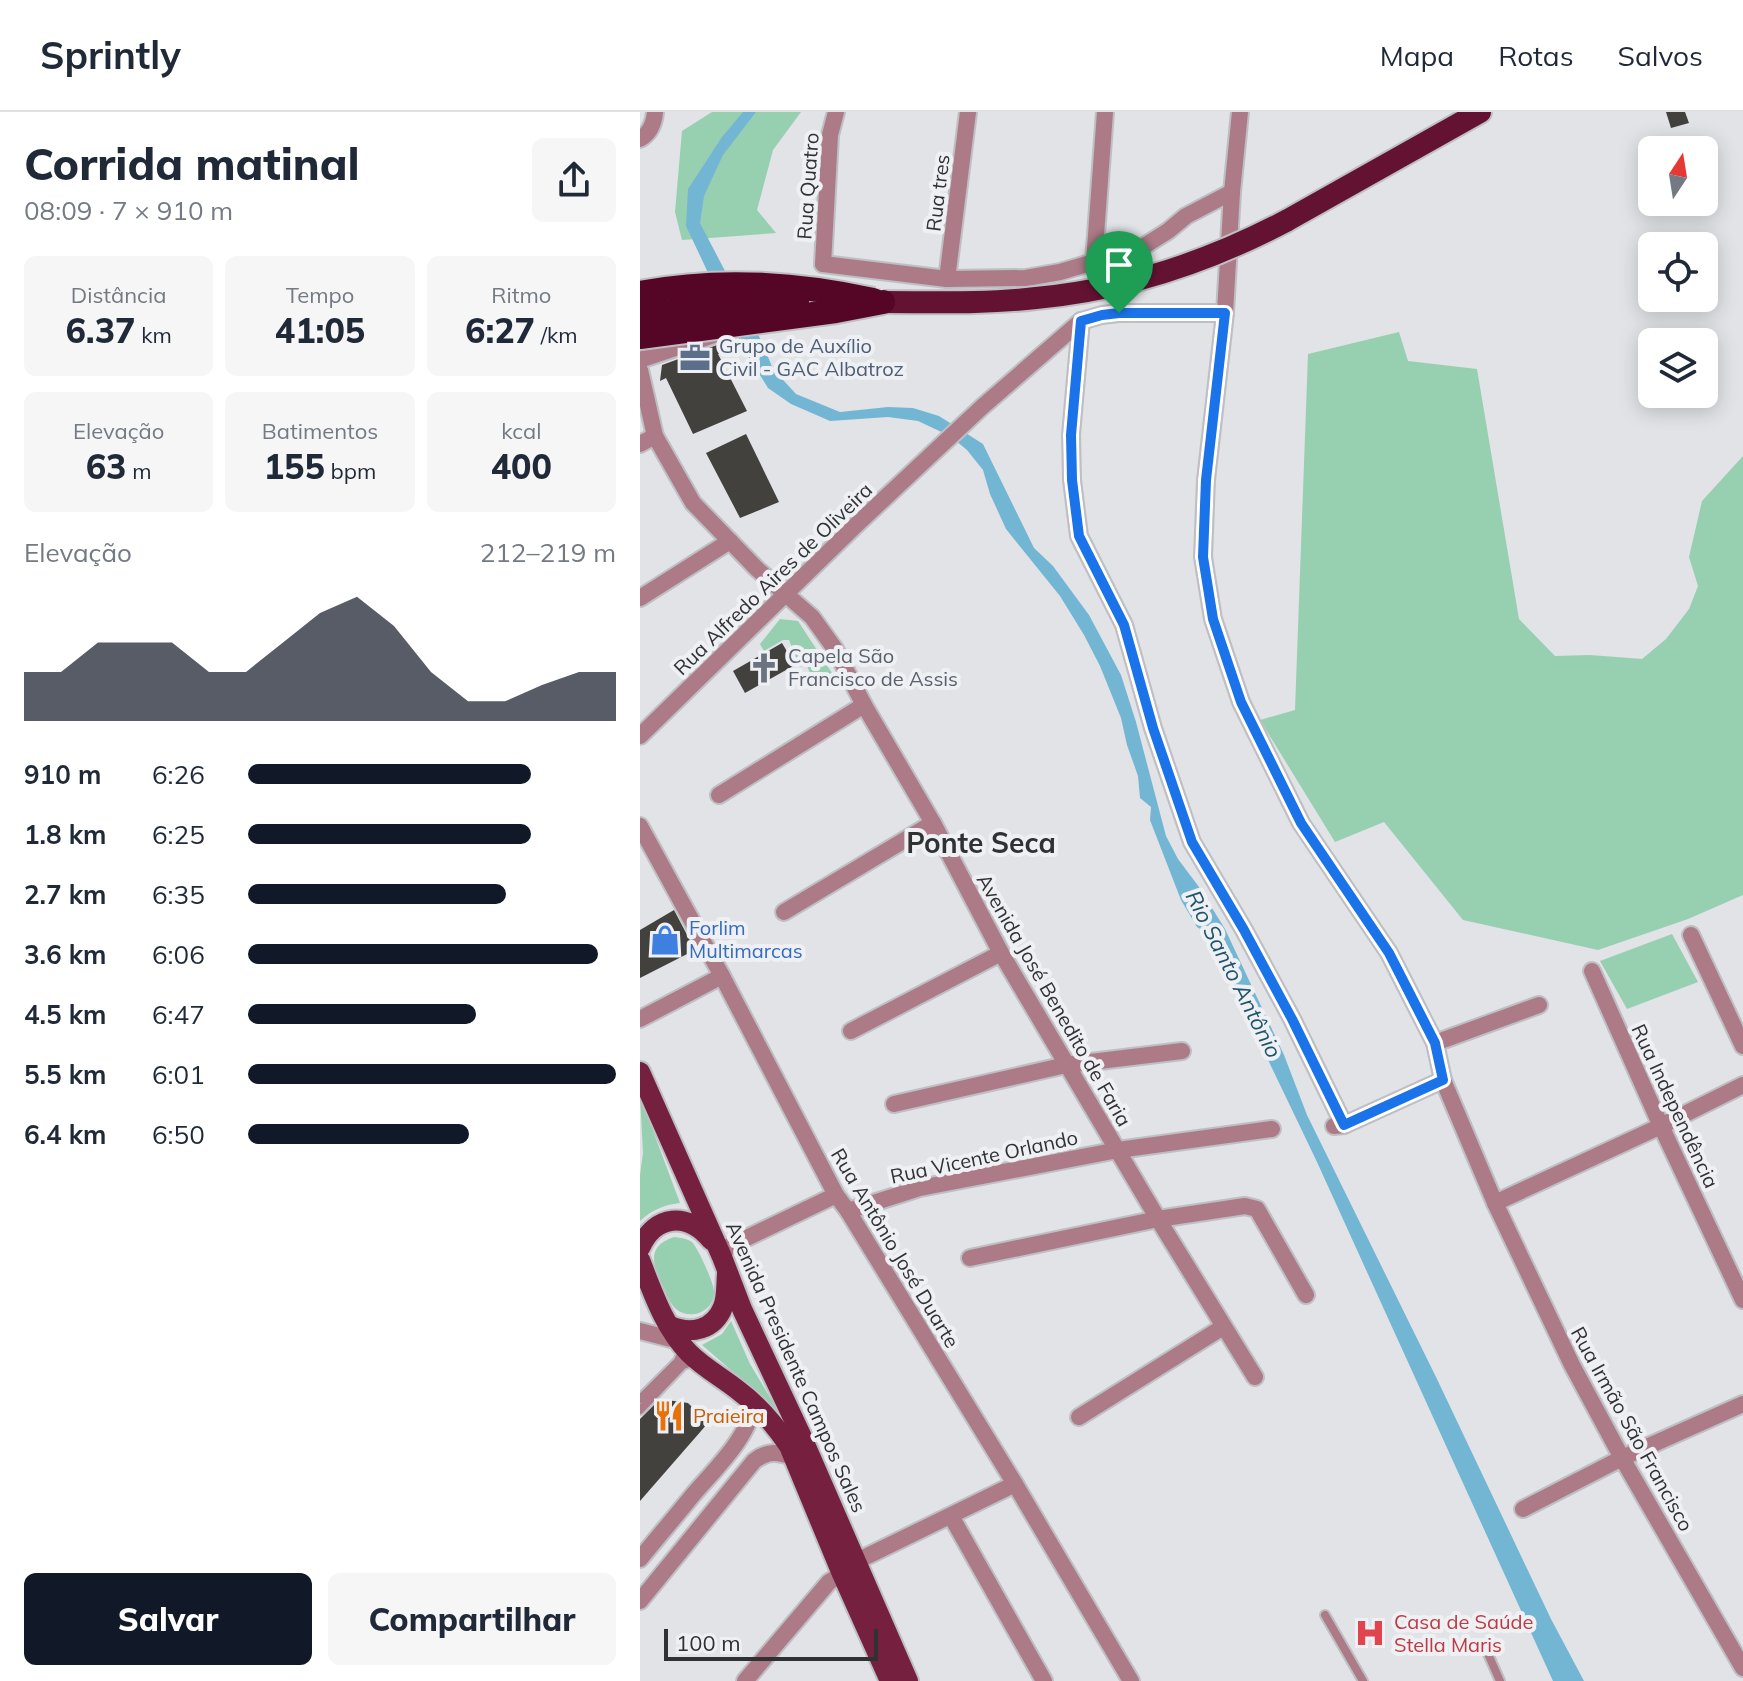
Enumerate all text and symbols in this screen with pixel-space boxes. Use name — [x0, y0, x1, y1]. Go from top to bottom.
text: Sprintly — [40, 31, 181, 79]
text: Mapa — [1380, 38, 1454, 73]
text: Rotas — [1498, 38, 1574, 73]
text: Salvos — [1618, 38, 1703, 73]
street label: Rua Quatro — [791, 132, 824, 240]
text: Corrida matinal — [24, 136, 360, 191]
north arrow — [1638, 136, 1718, 216]
map controls — [1638, 136, 1718, 408]
button: share — [532, 138, 616, 222]
street label: Rua tres — [920, 153, 955, 233]
text: 08:09 · 7 × 910 m — [24, 194, 233, 227]
pin — [1085, 231, 1153, 313]
button: locate — [1638, 232, 1718, 312]
icon: arrive — [1097, 243, 1141, 287]
text: Distância — [71, 281, 166, 309]
text: Tempo — [286, 281, 354, 309]
text: Ritmo — [491, 281, 551, 309]
text: 6.37 — [65, 309, 135, 352]
text: 41:05 — [275, 309, 365, 352]
text: 6:27 — [465, 309, 535, 352]
text: km — [135, 321, 172, 349]
text: /km — [535, 321, 578, 349]
button: layers — [1638, 328, 1718, 408]
place label: Grupo de Auxílio Civil - GAC Albatroz — [719, 333, 904, 381]
office icon: Grupo de Auxílio Civil - GAC Albatroz — [678, 341, 712, 375]
text: Elevação — [73, 417, 164, 445]
text: Batimentos — [262, 417, 378, 445]
text: kcal — [501, 417, 541, 445]
text: 63 — [86, 445, 127, 488]
text: 155 — [264, 445, 325, 488]
text: 400 — [491, 445, 552, 488]
text: m — [127, 457, 152, 485]
text: bpm — [325, 457, 376, 485]
street label: Rua Alfredo Aires de Oliveira — [668, 477, 877, 680]
text: Elevação — [24, 536, 132, 569]
text: 212–219 m — [480, 536, 616, 569]
place label: Capela São Francisco de Assis — [788, 643, 958, 691]
church icon: Capela São Francisco de Assis — [747, 651, 781, 685]
text: 910 m — [24, 758, 101, 791]
text: 6:26 — [152, 758, 205, 791]
text: 1.8 km — [24, 818, 107, 851]
text: 6:25 — [152, 818, 205, 851]
district label: Ponte Seca — [906, 825, 1056, 860]
street label: Avenida José Benedito de Faria — [972, 869, 1137, 1131]
text: 2.7 km — [24, 878, 107, 911]
text: 6:35 — [152, 878, 205, 911]
water label: Rio Santo Antônio — [1180, 886, 1288, 1062]
place label: Forlim Multimarcas — [689, 915, 803, 963]
shop icon: Forlim Multimarcas — [648, 923, 682, 957]
text: 3.6 km — [24, 938, 107, 971]
text: 6:06 — [152, 938, 205, 971]
text: 4.5 km — [24, 998, 107, 1031]
text: 6:47 — [152, 998, 205, 1031]
street label: Rua Independência — [1626, 1020, 1724, 1192]
text: 5.5 km — [24, 1058, 107, 1091]
text: 6:01 — [152, 1058, 205, 1091]
text: 6.4 km — [24, 1118, 107, 1151]
text: 6:50 — [152, 1118, 205, 1151]
street label: Rua Vicente Orlando — [888, 1124, 1080, 1189]
street label: Rua Antônio José Duarte — [826, 1143, 965, 1352]
street label: Avenida Presidente Campos Sales — [721, 1217, 872, 1516]
street label: Rua Irmão São Francisco — [1566, 1322, 1699, 1535]
restaurant icon: Praieira — [652, 1399, 686, 1433]
place label: Praieira — [693, 1403, 765, 1428]
button: Salvar — [24, 1573, 312, 1665]
button: Compartilhar — [328, 1573, 616, 1665]
place label: Casa de Saúde Stella Maris — [1394, 1609, 1533, 1657]
hospital icon: Casa de Saúde Stella Maris — [1353, 1616, 1387, 1650]
scale bar — [664, 1625, 878, 1661]
text: 100 m — [676, 1629, 741, 1657]

